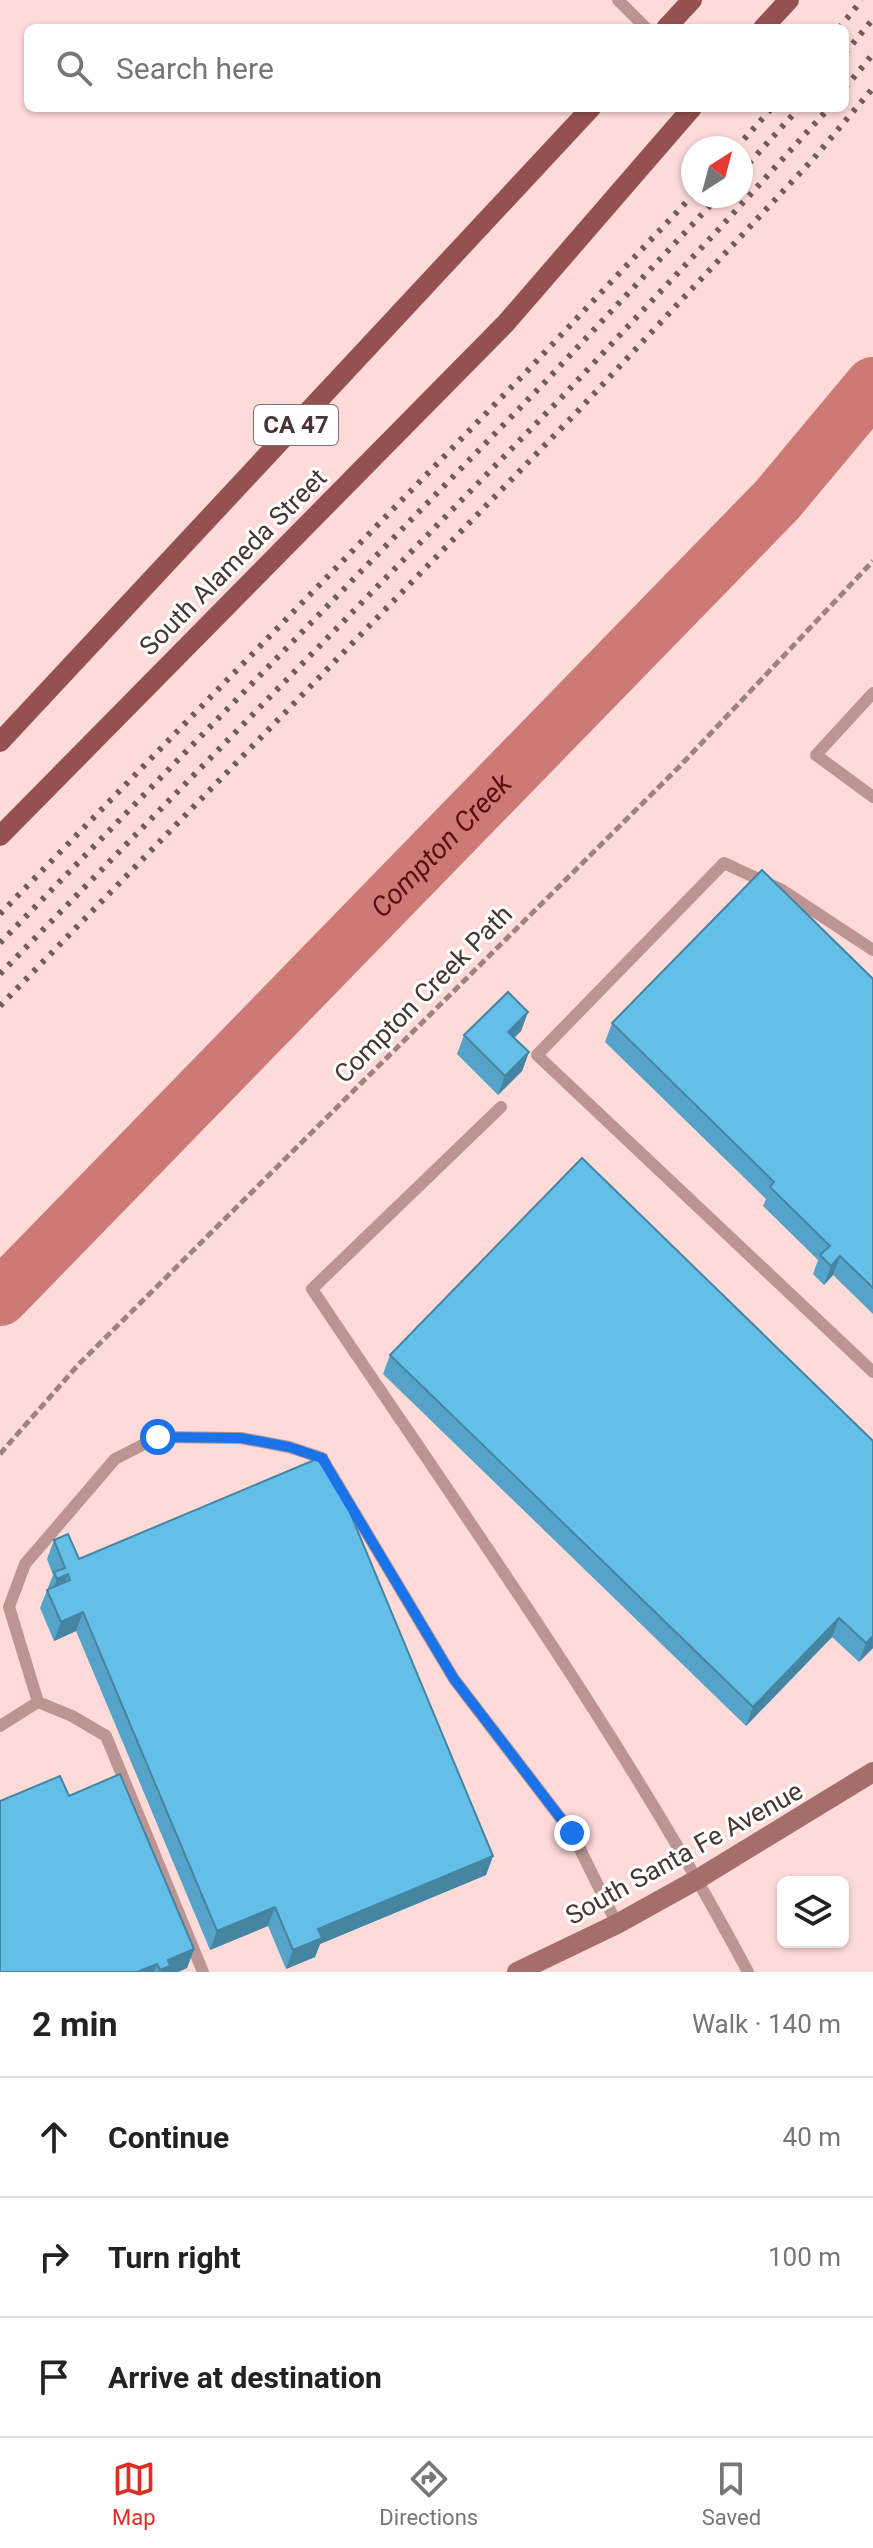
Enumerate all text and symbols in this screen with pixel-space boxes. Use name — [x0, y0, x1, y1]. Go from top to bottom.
search box — [24, 24, 849, 112]
icon: search — [52, 46, 96, 90]
text: Search here — [116, 51, 274, 86]
north arrow — [681, 136, 753, 208]
road number: CA 47 — [254, 405, 338, 445]
street label: South Alameda Street — [133, 462, 333, 662]
water label: Compton Creek — [364, 766, 519, 924]
street label: Compton Creek Path — [328, 899, 518, 1089]
route start — [140, 1419, 176, 1455]
street label: South Santa Fe Avenue — [560, 1775, 808, 1931]
route end — [554, 1815, 590, 1851]
map controls — [777, 1876, 849, 1948]
button: layers — [777, 1876, 849, 1948]
text: 2 min — [32, 2004, 117, 2044]
text: Walk · 140 m — [692, 2009, 841, 2039]
icon: ahead — [32, 2115, 76, 2159]
text: Continue — [108, 2120, 229, 2155]
text: 40 m — [783, 2122, 841, 2152]
icon: right — [32, 2235, 76, 2279]
text: Turn right — [108, 2240, 241, 2275]
text: 100 m — [768, 2242, 841, 2272]
icon: arrive — [32, 2355, 76, 2399]
text: Arrive at destination — [108, 2360, 382, 2395]
tab: Map — [112, 2457, 156, 2530]
tab: Directions — [379, 2457, 478, 2530]
tab: Saved — [702, 2457, 761, 2530]

